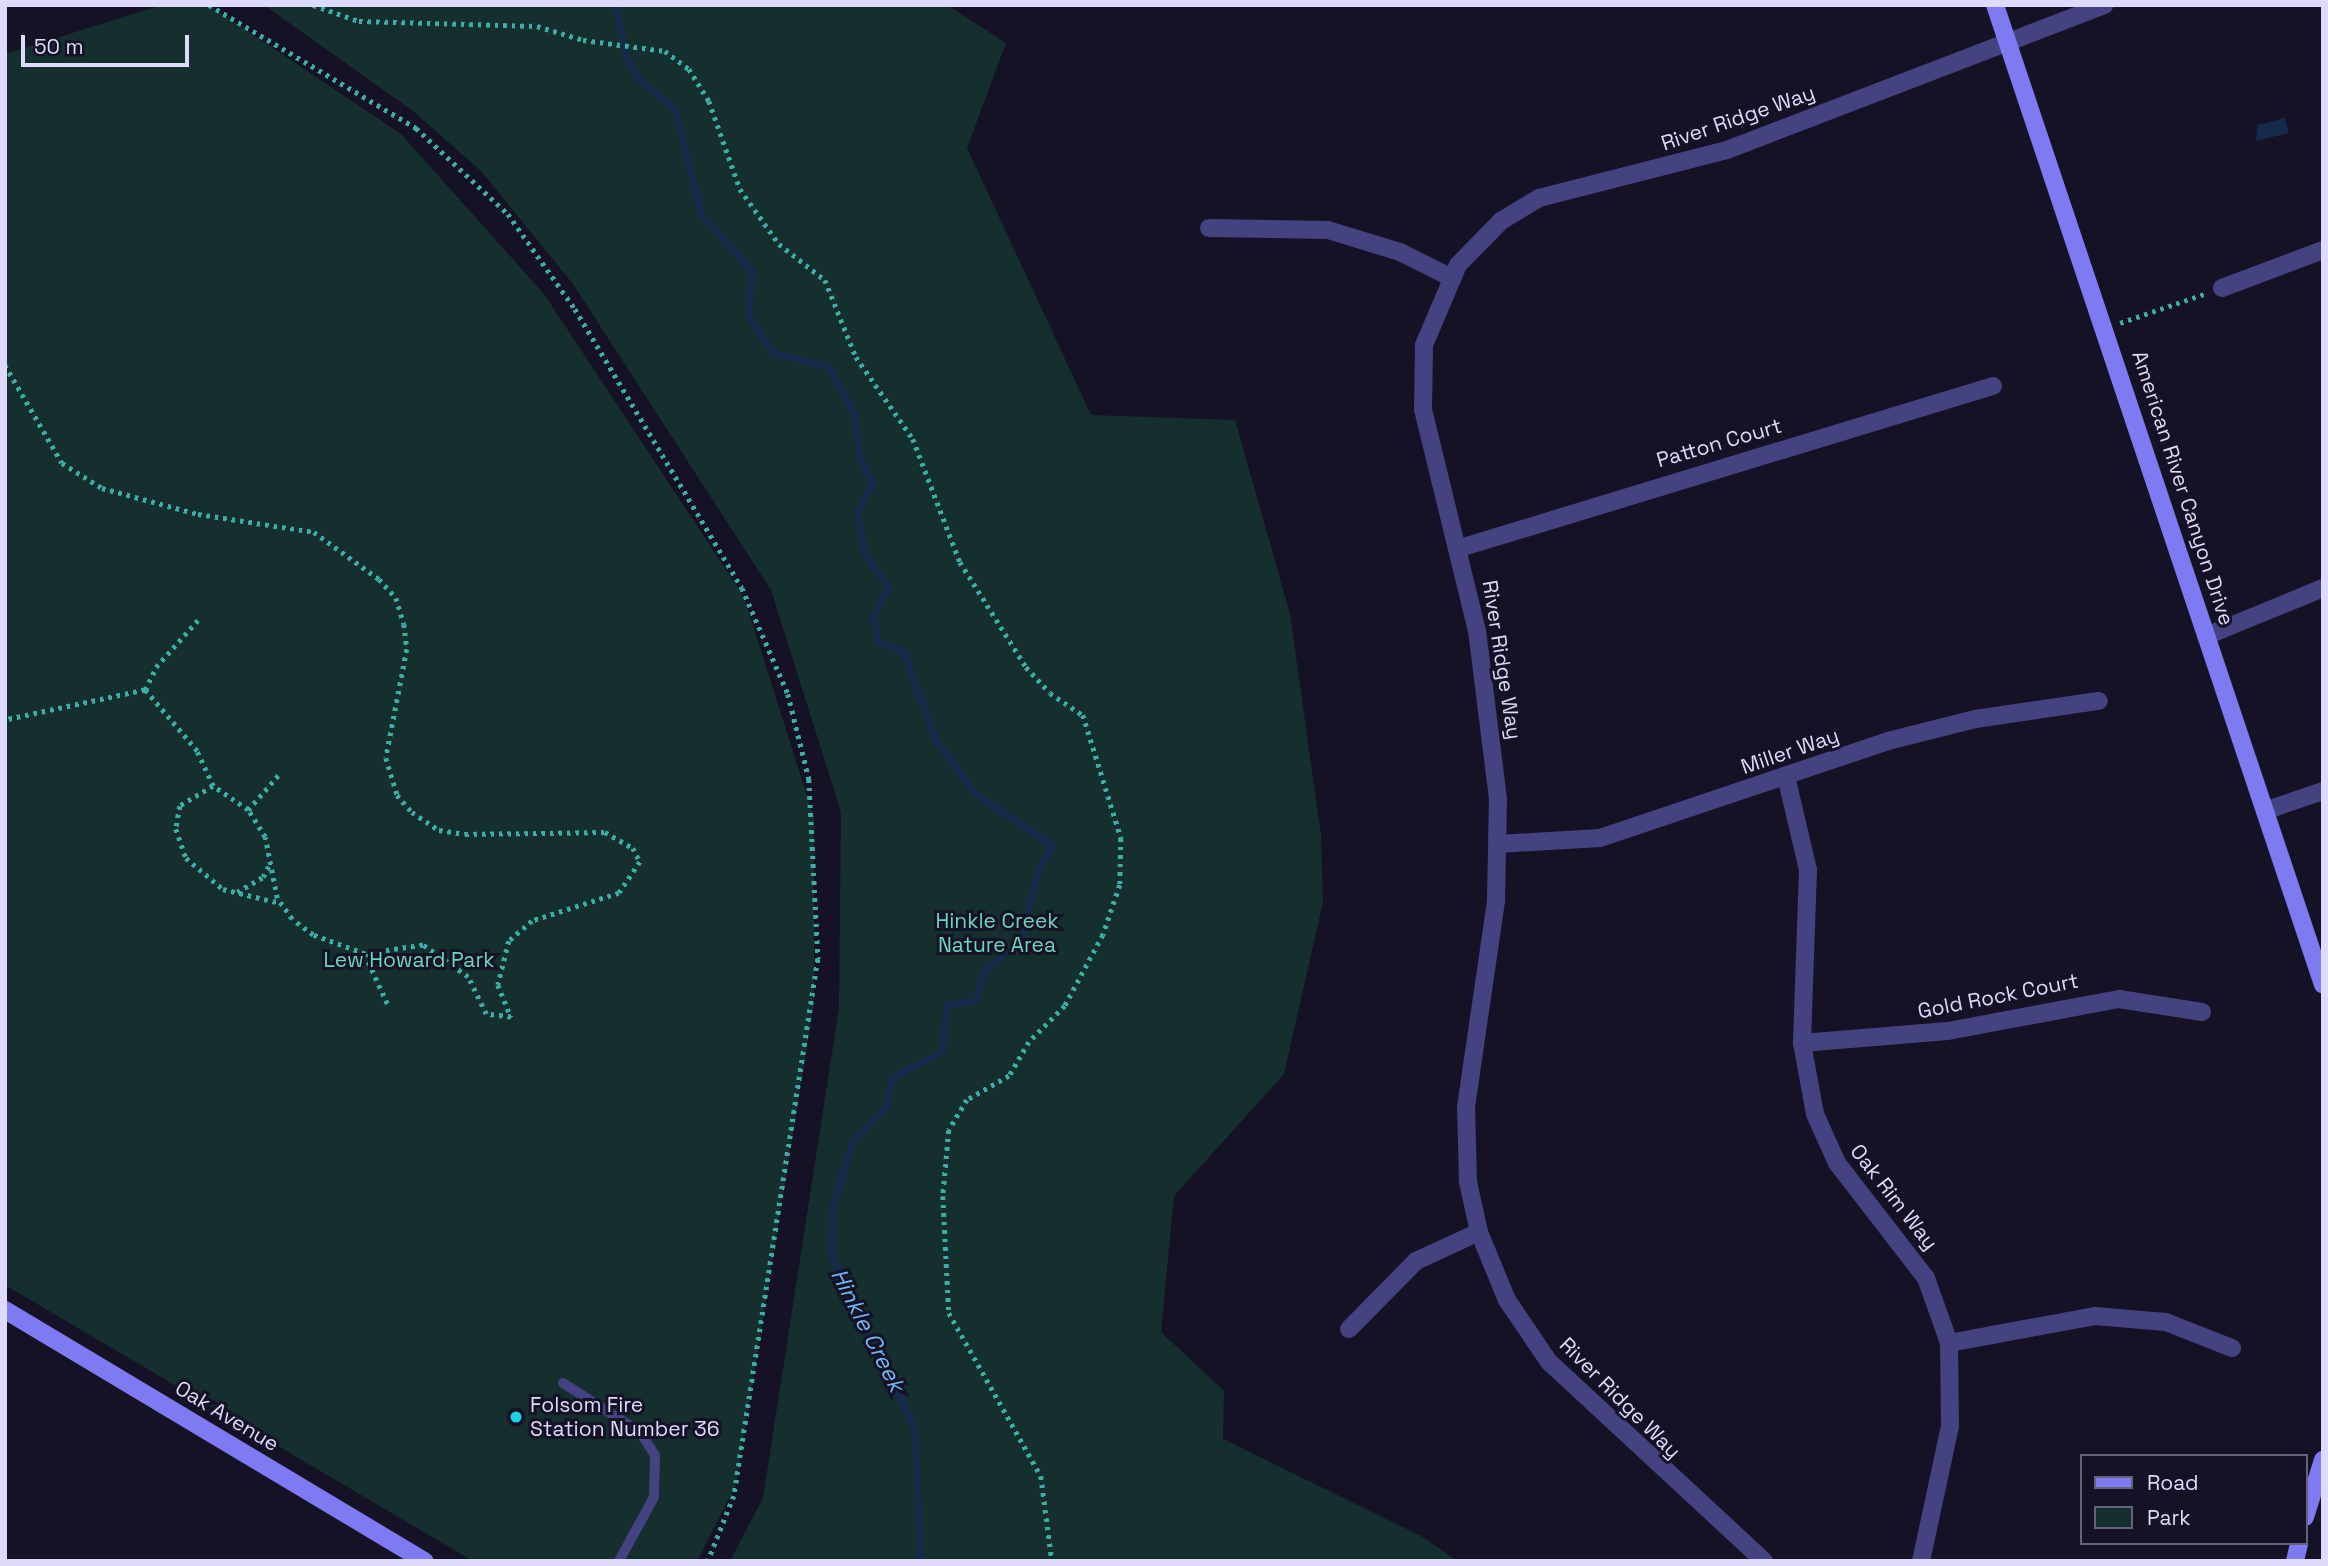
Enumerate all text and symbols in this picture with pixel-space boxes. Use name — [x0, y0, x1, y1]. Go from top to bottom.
scale bar — [24, 21, 192, 65]
text: 50 m — [34, 33, 84, 60]
street label: River Ridge Way — [1658, 80, 1818, 156]
street label: American River Canyon Drive — [2127, 347, 2239, 629]
street label: Patton Court — [1654, 413, 1784, 473]
street label: River Ridge Way — [1477, 578, 1527, 742]
street label: Miller Way — [1738, 722, 1842, 780]
park label: Hinkle Creek Nature Area — [935, 908, 1059, 958]
park label: Lew Howard Park — [323, 947, 495, 973]
street label: Gold Rock Court — [1915, 968, 2081, 1024]
street label: Oak Rim Way — [1845, 1139, 1943, 1255]
water label: Hinkle Creek — [825, 1264, 911, 1396]
street label: River Ridge Way — [1554, 1332, 1686, 1464]
street label: Oak Avenue — [170, 1375, 284, 1457]
place label: Folsom Fire Station Number 36 — [530, 1392, 720, 1442]
marker: Folsom Fire Station Number 36 — [508, 1409, 524, 1425]
legend — [2080, 1454, 2307, 1545]
text: Road — [2147, 1469, 2199, 1496]
text: Park — [2147, 1504, 2191, 1531]

